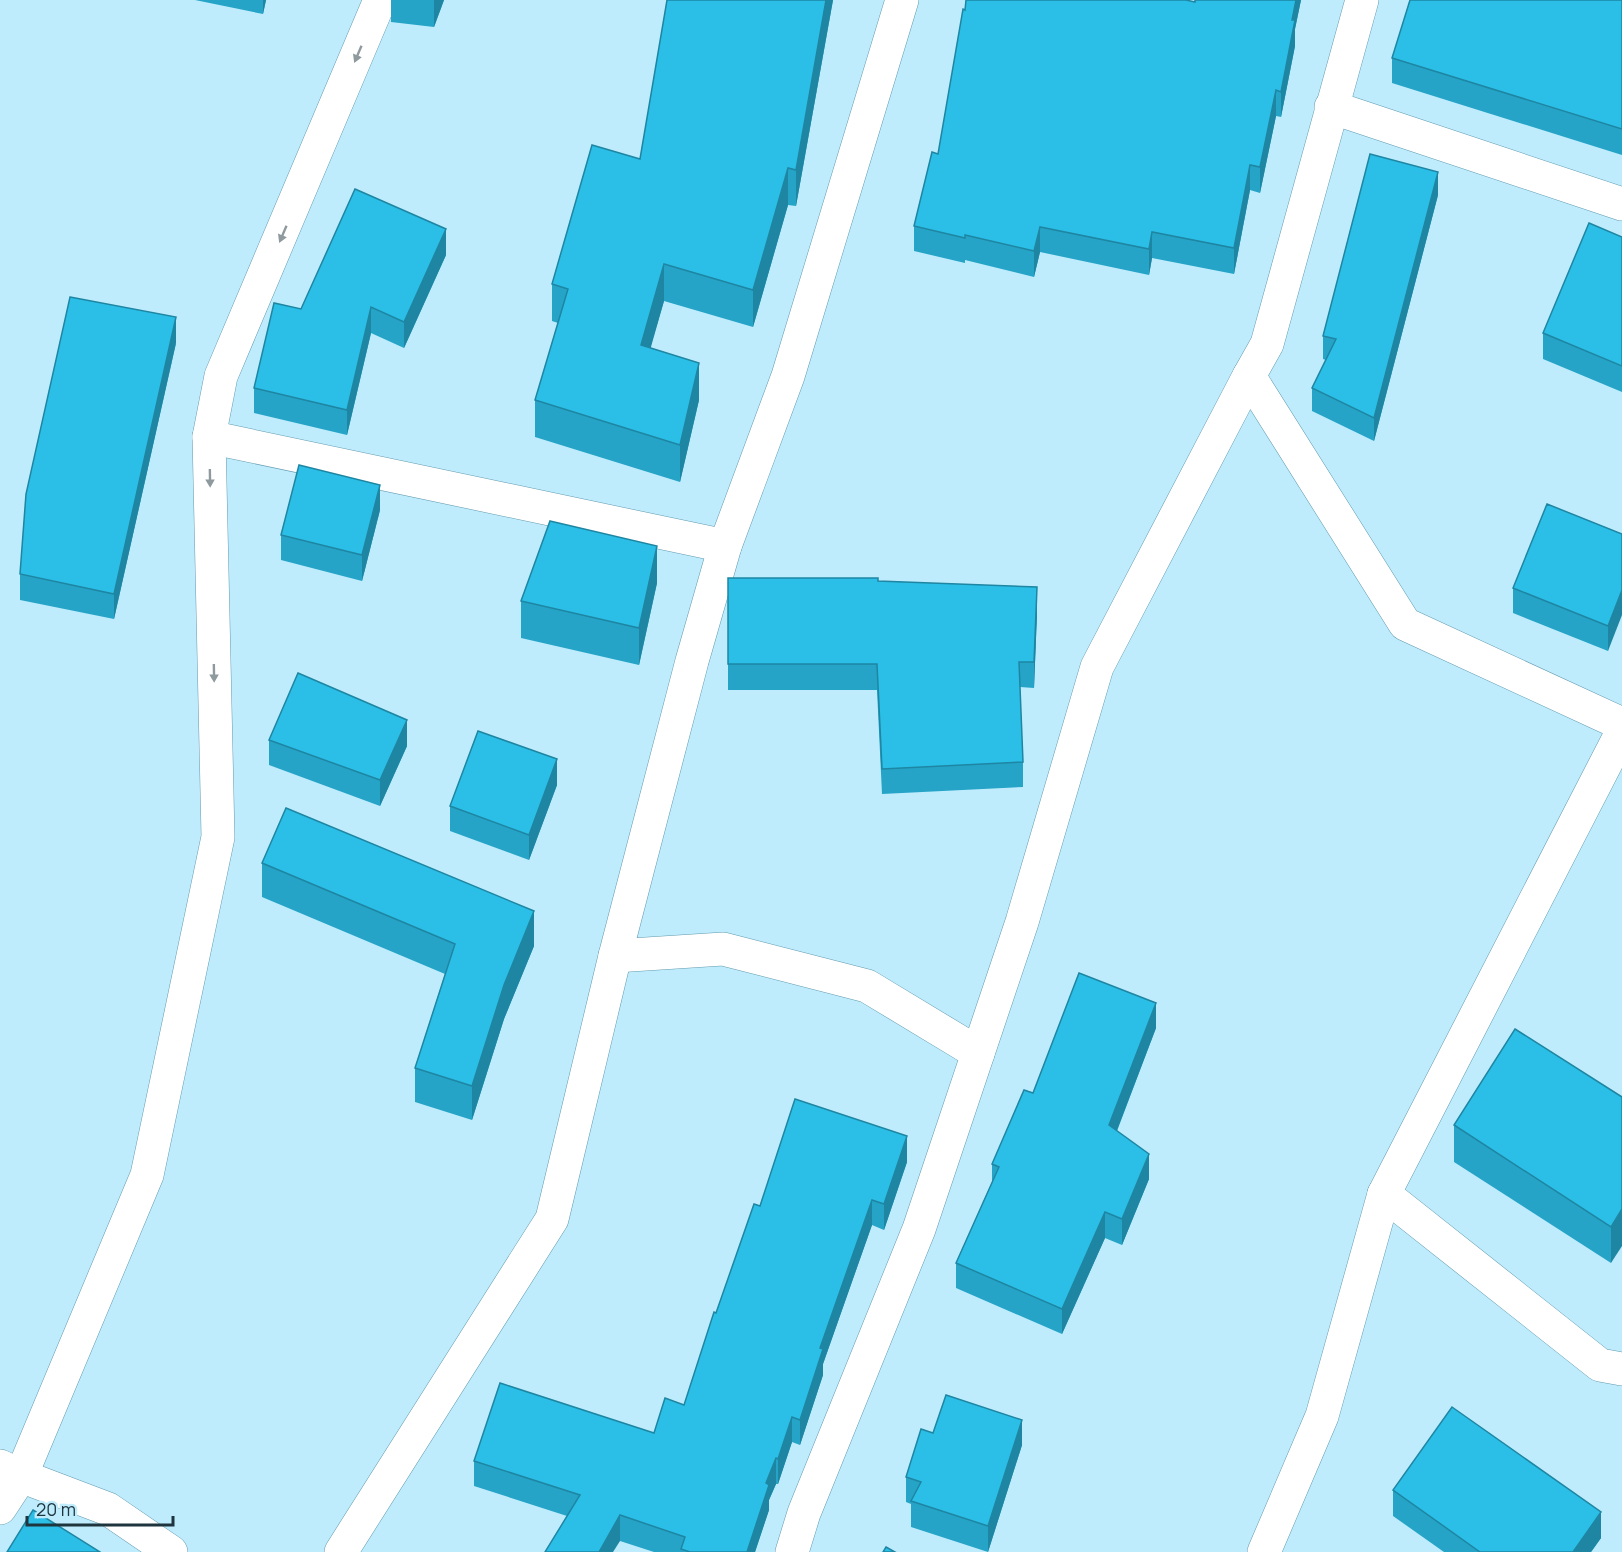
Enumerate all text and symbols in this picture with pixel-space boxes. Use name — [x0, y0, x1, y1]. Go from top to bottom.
one-way arrow — [353, 45, 362, 63]
one-way arrow — [278, 225, 287, 243]
one-way arrow — [205, 469, 215, 488]
one-way arrow — [210, 663, 219, 682]
scale bar — [27, 1489, 172, 1527]
text: 20 m — [36, 1497, 76, 1521]

